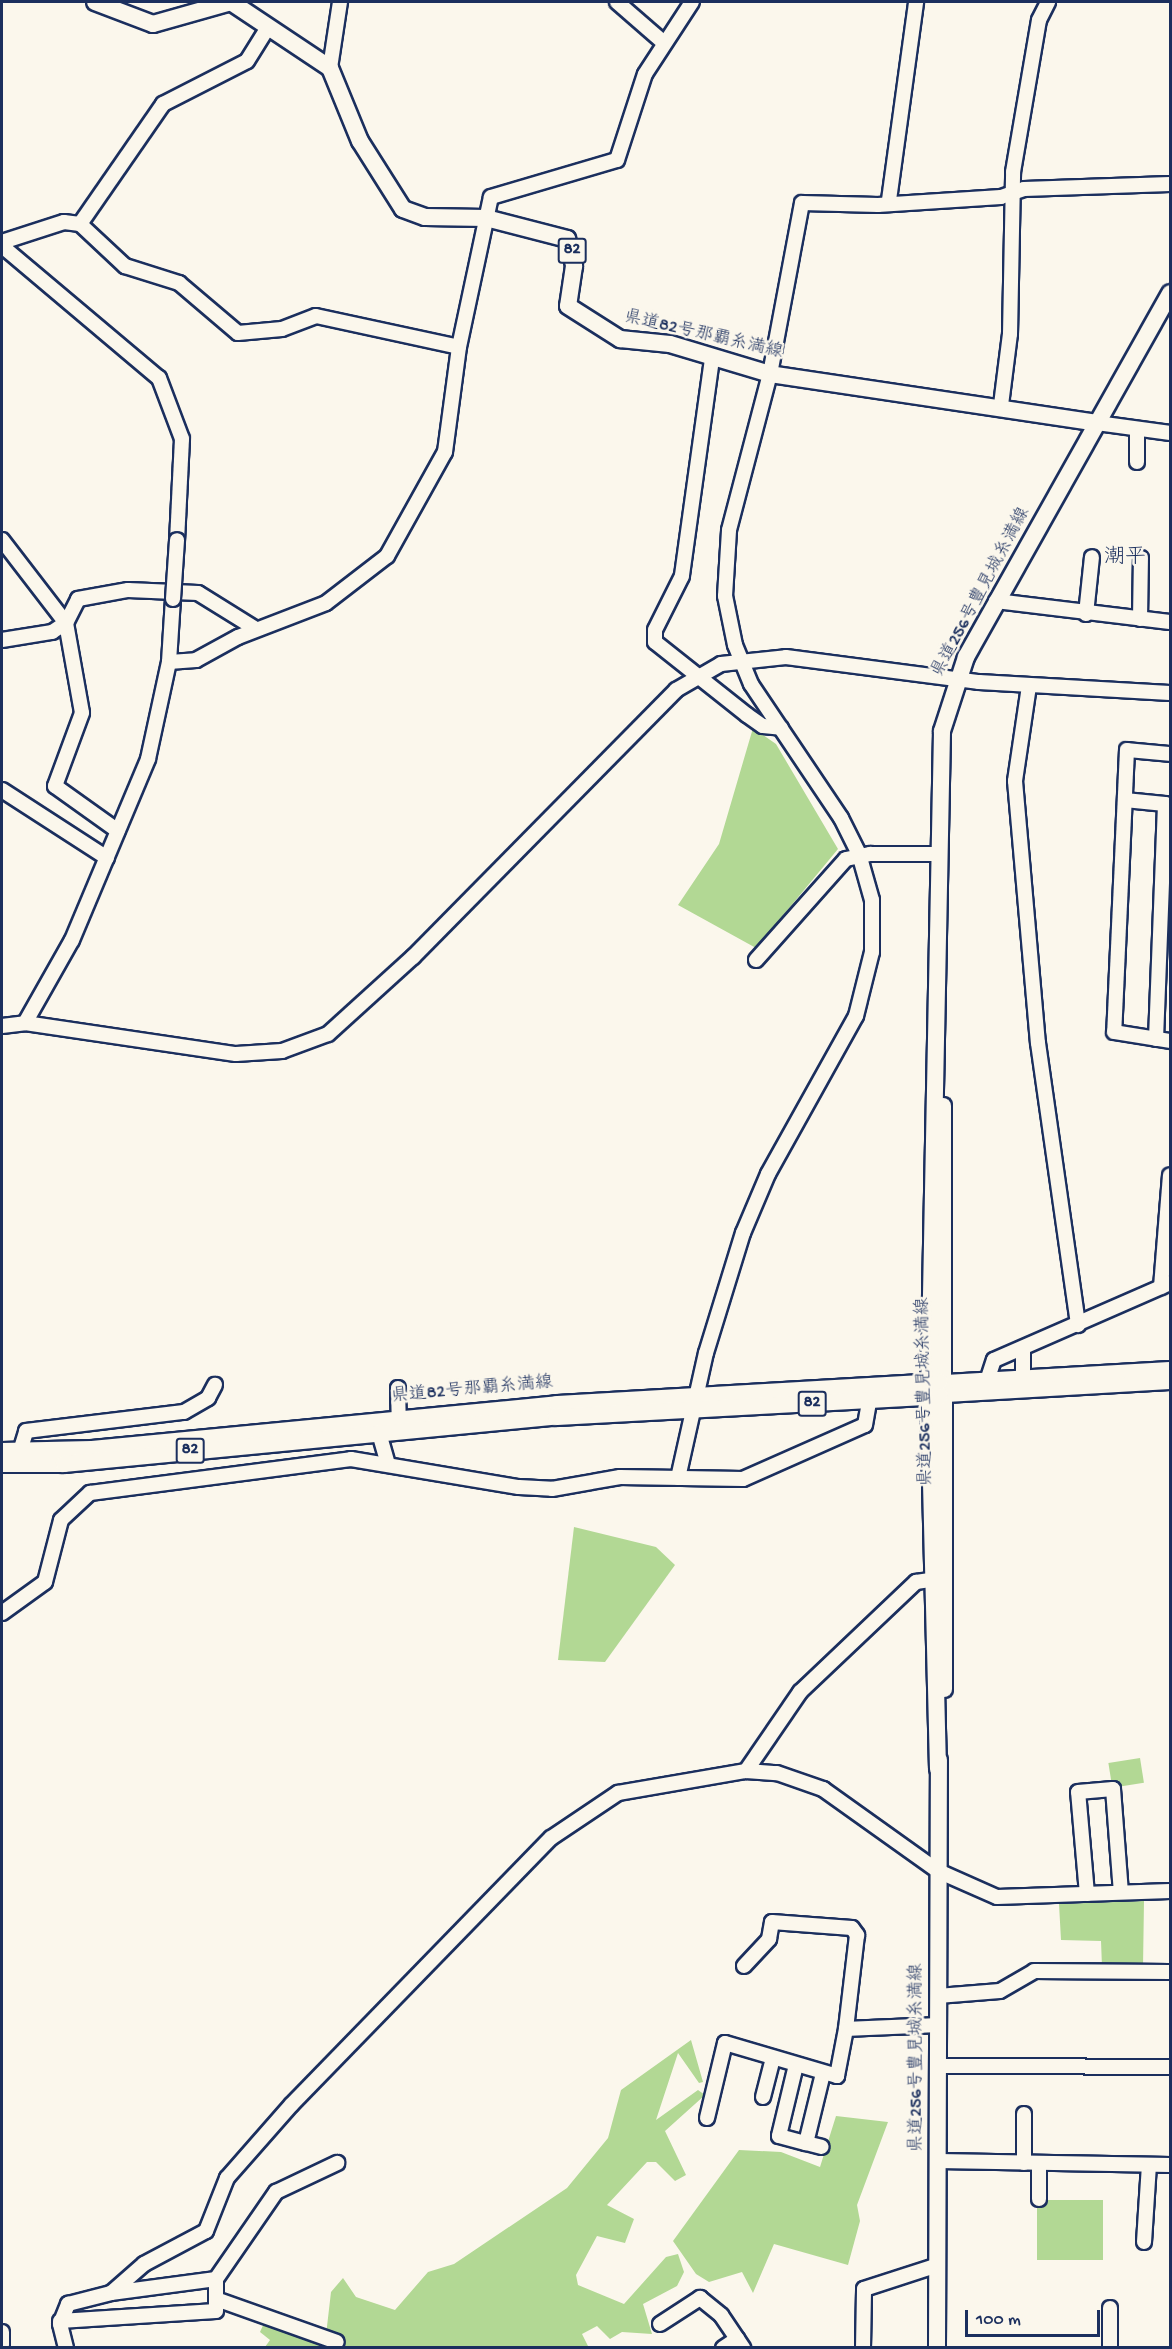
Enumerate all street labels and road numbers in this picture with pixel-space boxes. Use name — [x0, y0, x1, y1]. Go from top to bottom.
road number: 82 — [557, 238, 587, 264]
street label: 県道82号那覇糸満線 — [621, 307, 785, 365]
street label: 県道256号豊見城糸満線 — [928, 504, 1036, 682]
street label: 県道256号豊見城糸満線 — [914, 1297, 938, 1487]
street label: 県道82号那覇糸満線 — [390, 1373, 554, 1409]
road number: 82 — [797, 1391, 827, 1417]
road number: 82 — [175, 1438, 205, 1464]
street label: 県道256号豊見城糸満線 — [907, 1963, 929, 2153]

